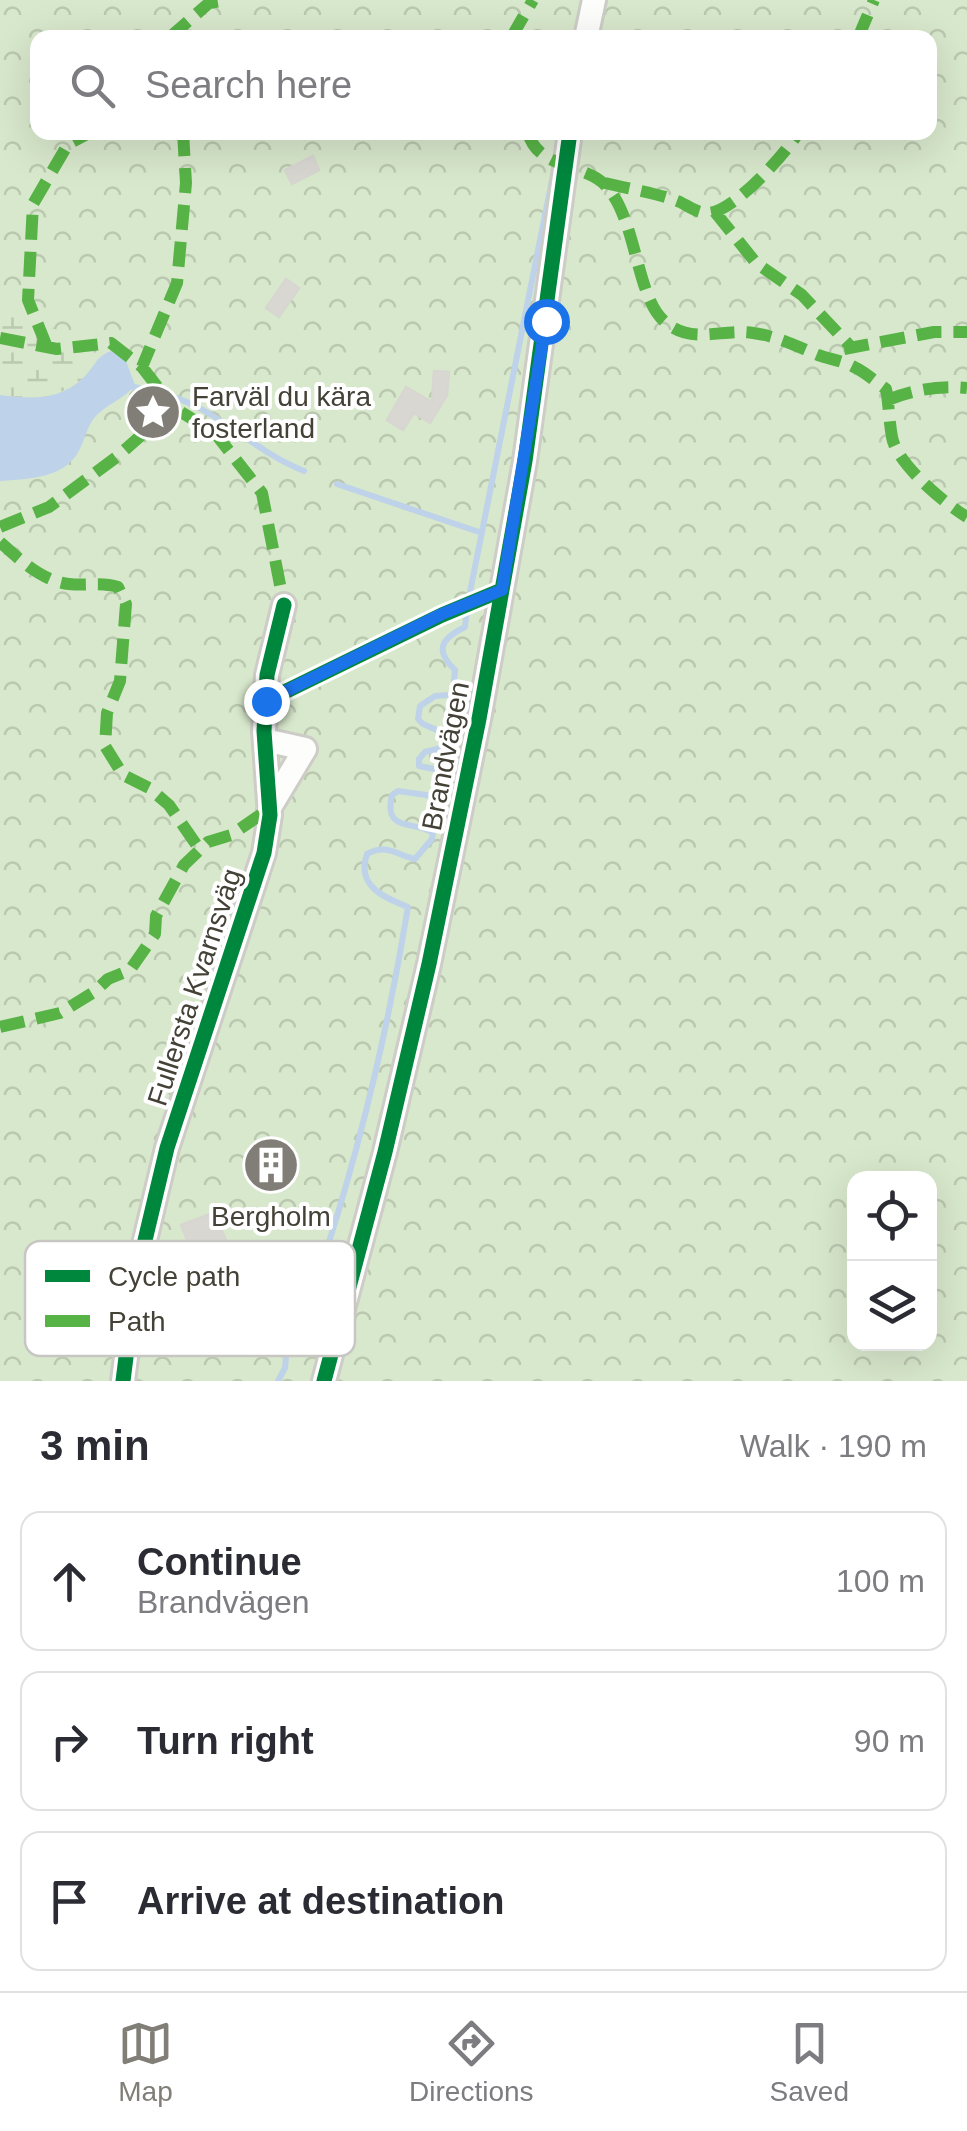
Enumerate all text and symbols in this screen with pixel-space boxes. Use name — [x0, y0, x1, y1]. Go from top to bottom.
search box — [30, 30, 937, 140]
icon: search — [65, 58, 120, 113]
text: Search here — [145, 64, 352, 106]
route start — [524, 299, 570, 345]
place label: Farväl du kära fosterland — [192, 381, 371, 444]
place icon: Farväl du kära fosterland — [123, 382, 183, 442]
route end — [244, 679, 290, 725]
street label: Brandvägen — [416, 679, 475, 833]
street label: Fullersta Kvarnsväg — [142, 865, 247, 1110]
building icon: Bergholm — [241, 1135, 301, 1195]
map controls — [847, 1171, 937, 1351]
button: locate — [847, 1171, 937, 1261]
place label: Bergholm — [211, 1201, 331, 1232]
legend — [25, 1241, 355, 1356]
text: Cycle path — [108, 1261, 240, 1292]
button: layers — [847, 1261, 937, 1351]
text: Path — [108, 1306, 166, 1337]
text: 3 min — [40, 1422, 150, 1469]
text: Walk · 190 m — [740, 1428, 927, 1464]
text: Continue — [137, 1541, 302, 1583]
icon: ahead — [42, 1554, 97, 1609]
text: 100 m — [836, 1563, 925, 1599]
text: Brandvägen — [137, 1584, 310, 1620]
icon: right — [42, 1714, 97, 1769]
text: Turn right — [137, 1720, 314, 1762]
text: 90 m — [854, 1723, 925, 1759]
icon: arrive — [42, 1874, 97, 1929]
text: Arrive at destination — [137, 1880, 504, 1922]
tab: Map — [118, 2016, 173, 2108]
tab: Directions — [409, 2016, 534, 2108]
tab: Saved — [770, 2016, 849, 2108]

